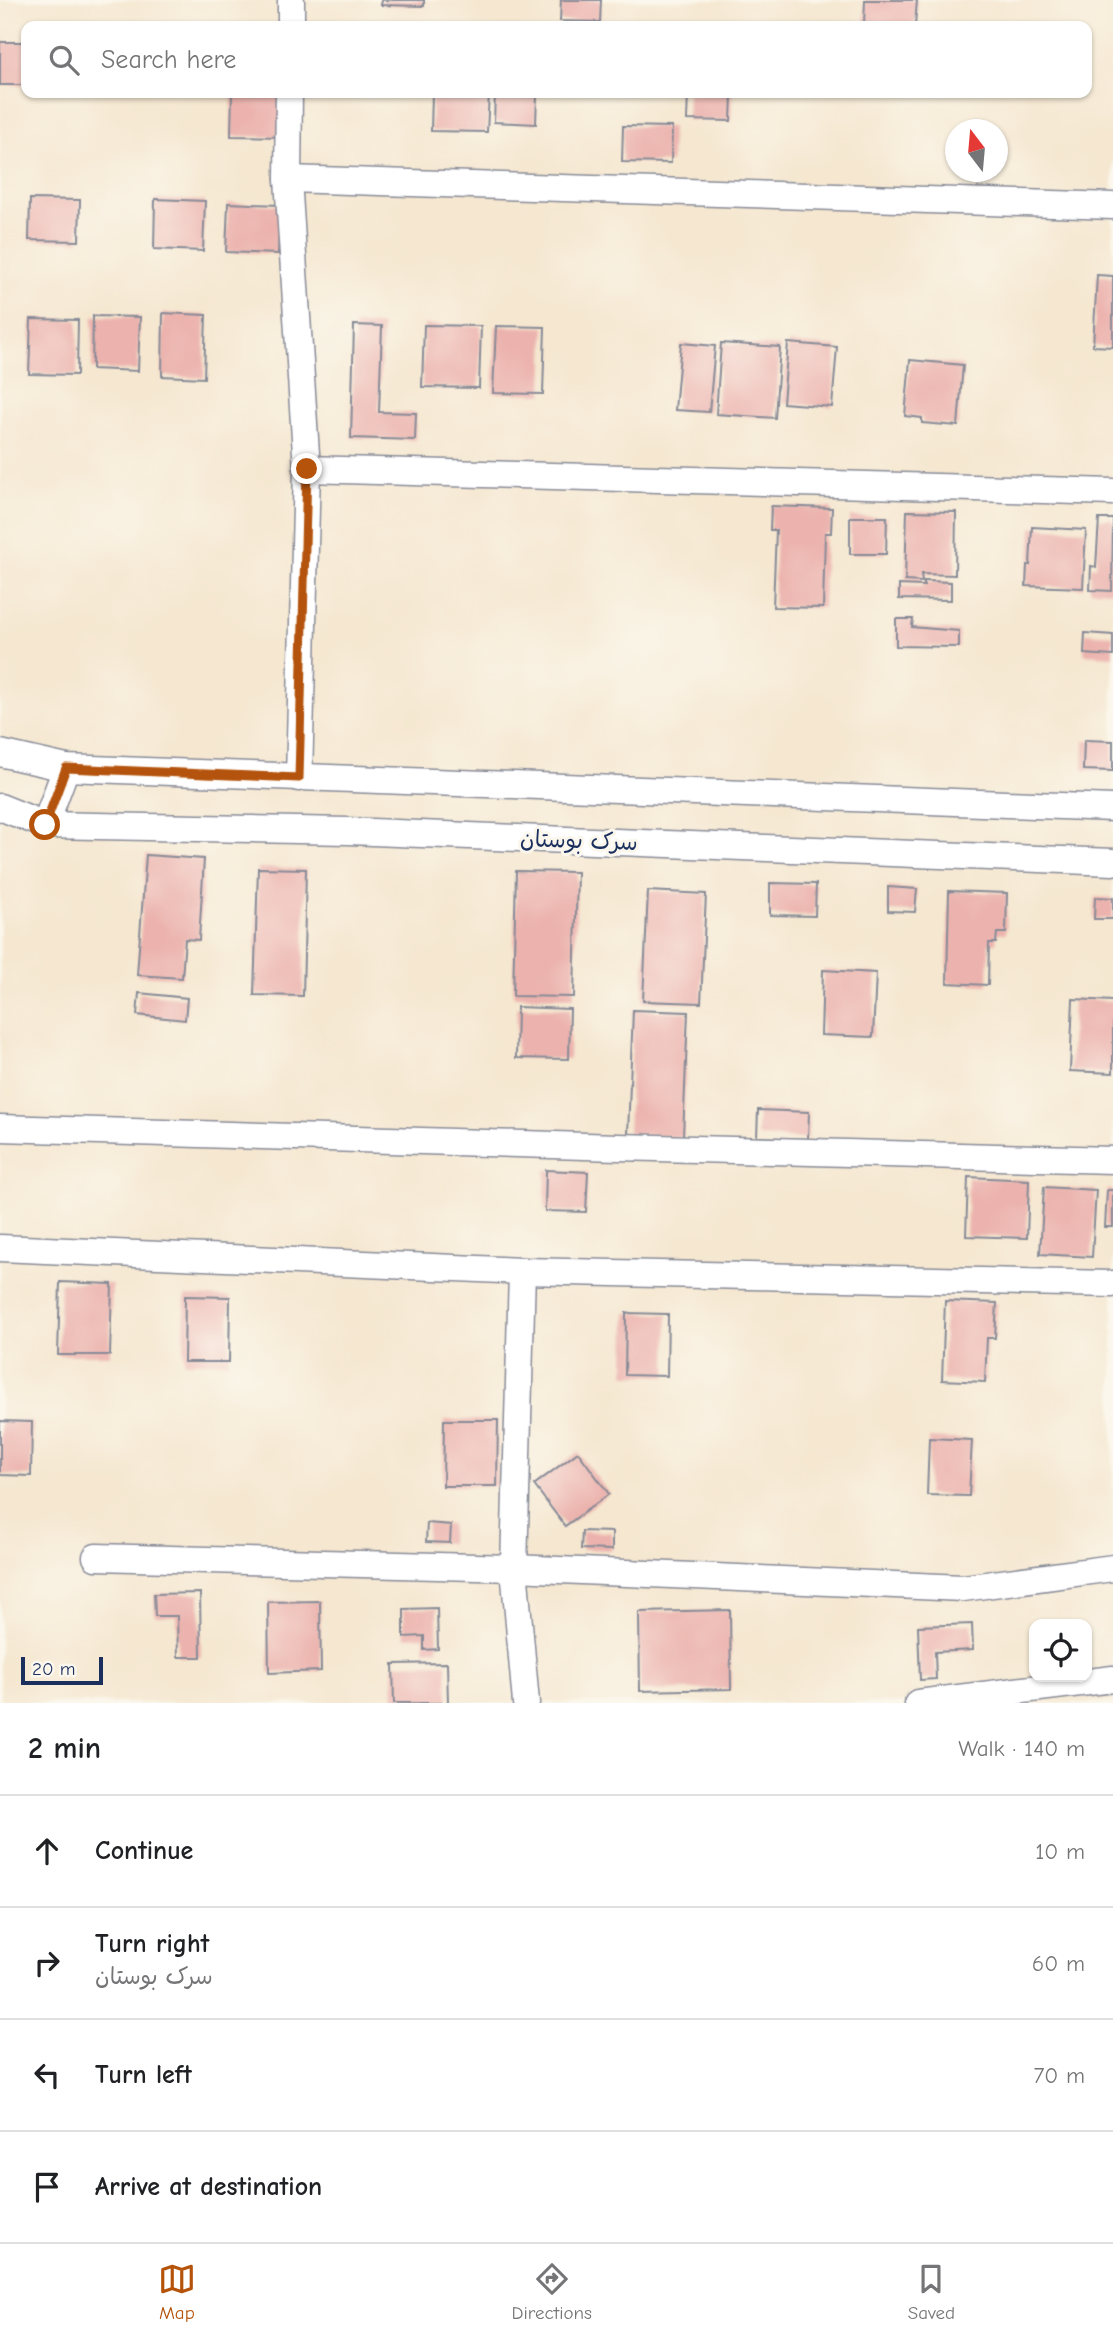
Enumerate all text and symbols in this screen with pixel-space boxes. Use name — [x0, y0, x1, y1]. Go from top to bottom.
search box — [21, 21, 1092, 98]
icon: search — [45, 41, 83, 79]
text: Search here — [101, 45, 236, 75]
north arrow — [945, 119, 1008, 182]
route end — [291, 453, 322, 484]
route start — [29, 809, 60, 840]
street label: سرک بوستان — [520, 825, 638, 856]
map controls — [1029, 1619, 1092, 1682]
button: locate — [1029, 1619, 1092, 1682]
scale bar — [21, 1654, 103, 1686]
text: 20 m — [32, 1658, 76, 1680]
text: 2 min — [28, 1731, 101, 1766]
text: Walk · 140 m — [958, 1735, 1085, 1762]
icon: ahead — [28, 1832, 66, 1870]
text: Continue — [95, 1836, 193, 1866]
text: 10 m — [1035, 1838, 1085, 1865]
text: Turn right — [95, 1929, 209, 1959]
icon: right — [28, 1944, 66, 1982]
text: 60 m — [1032, 1950, 1085, 1977]
text: سرک بوستان — [95, 1963, 213, 1990]
icon: left — [28, 2056, 66, 2094]
text: Turn left — [95, 2060, 192, 2090]
text: 70 m — [1033, 2062, 1085, 2089]
icon: arrive — [28, 2168, 66, 2206]
text: Arrive at destination — [95, 2172, 322, 2202]
tab: Map — [158, 2260, 196, 2324]
tab: Directions — [512, 2260, 592, 2324]
tab: Saved — [908, 2260, 955, 2324]

